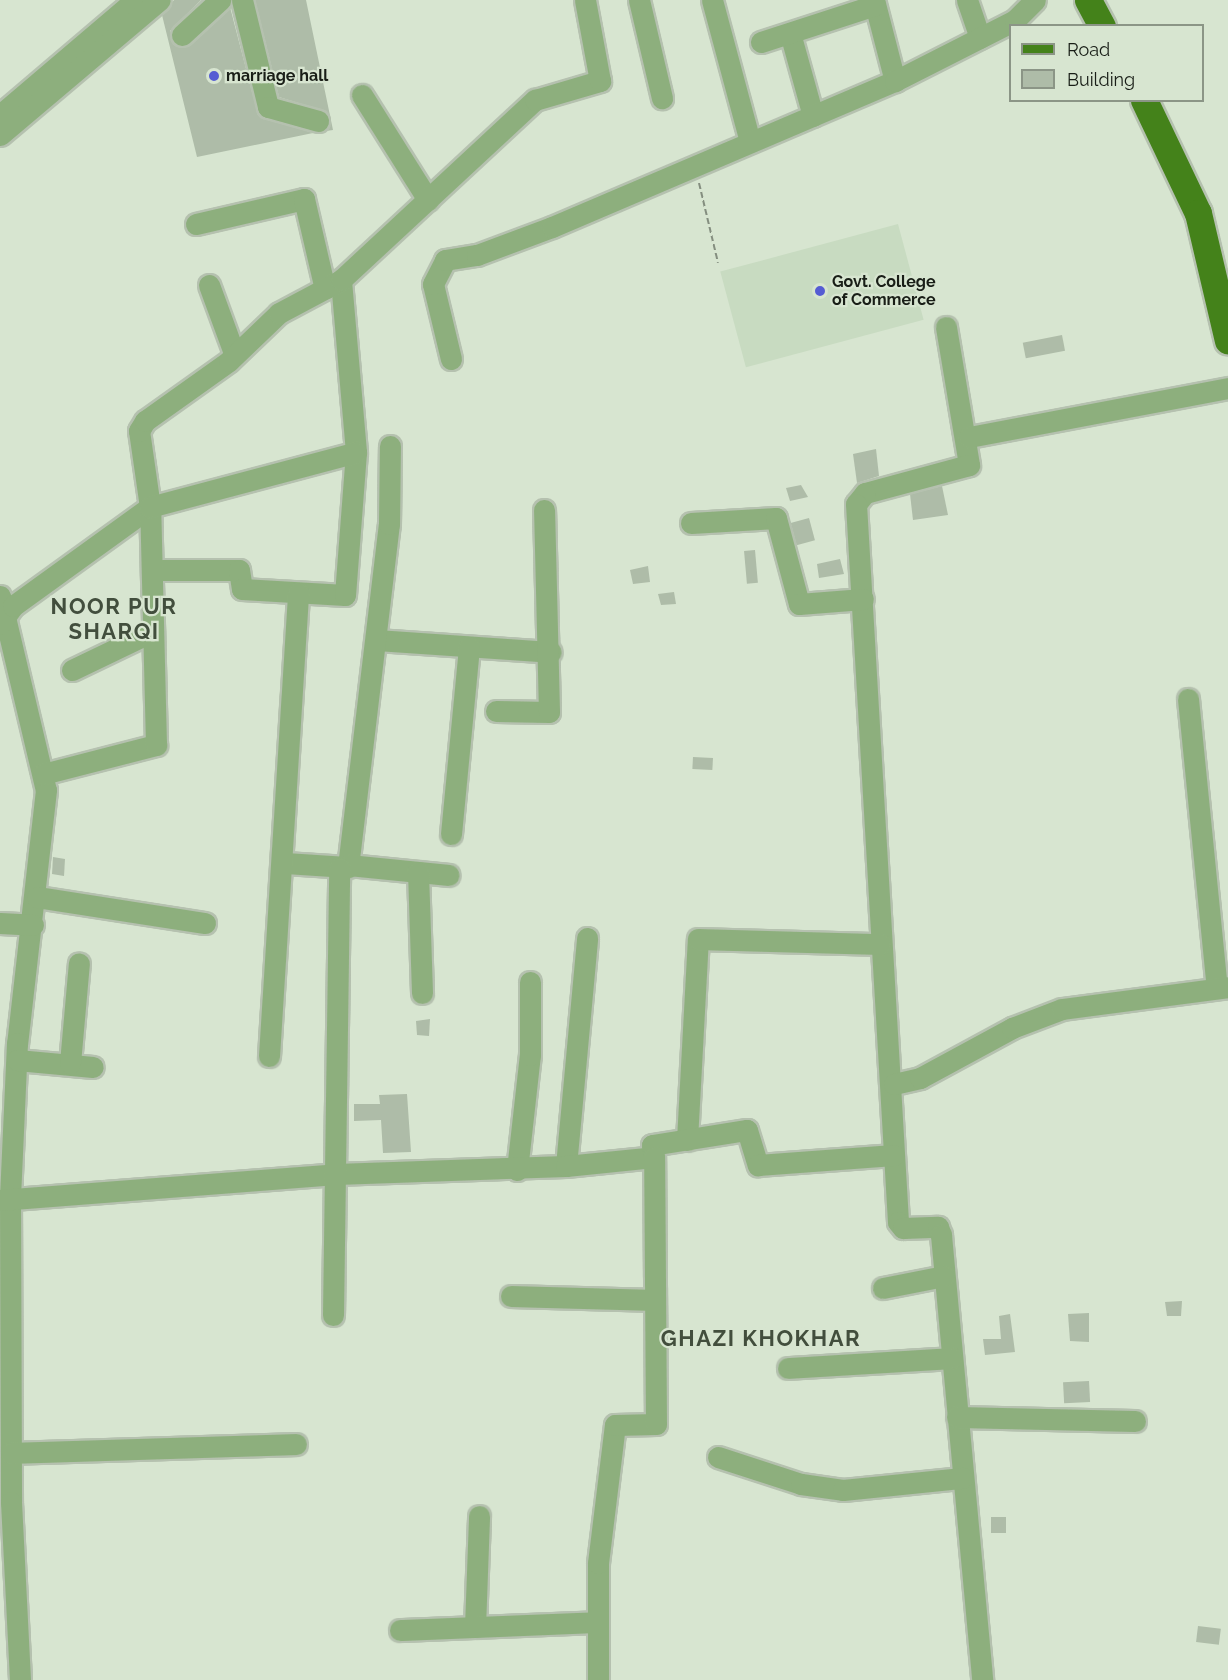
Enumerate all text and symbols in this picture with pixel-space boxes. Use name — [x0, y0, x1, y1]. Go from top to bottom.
legend — [1009, 24, 1204, 102]
text: Road — [1067, 39, 1110, 60]
place label: marriage hall — [226, 66, 328, 86]
marker: marriage hall — [207, 69, 221, 83]
text: Building — [1067, 69, 1135, 90]
place label: Govt. College of Commerce — [832, 272, 936, 310]
marker: Govt. College of Commerce — [813, 284, 827, 298]
district label: NOOR PUR SHARQI — [51, 593, 177, 644]
district label: GHAZI KHOKHAR — [661, 1326, 861, 1352]

